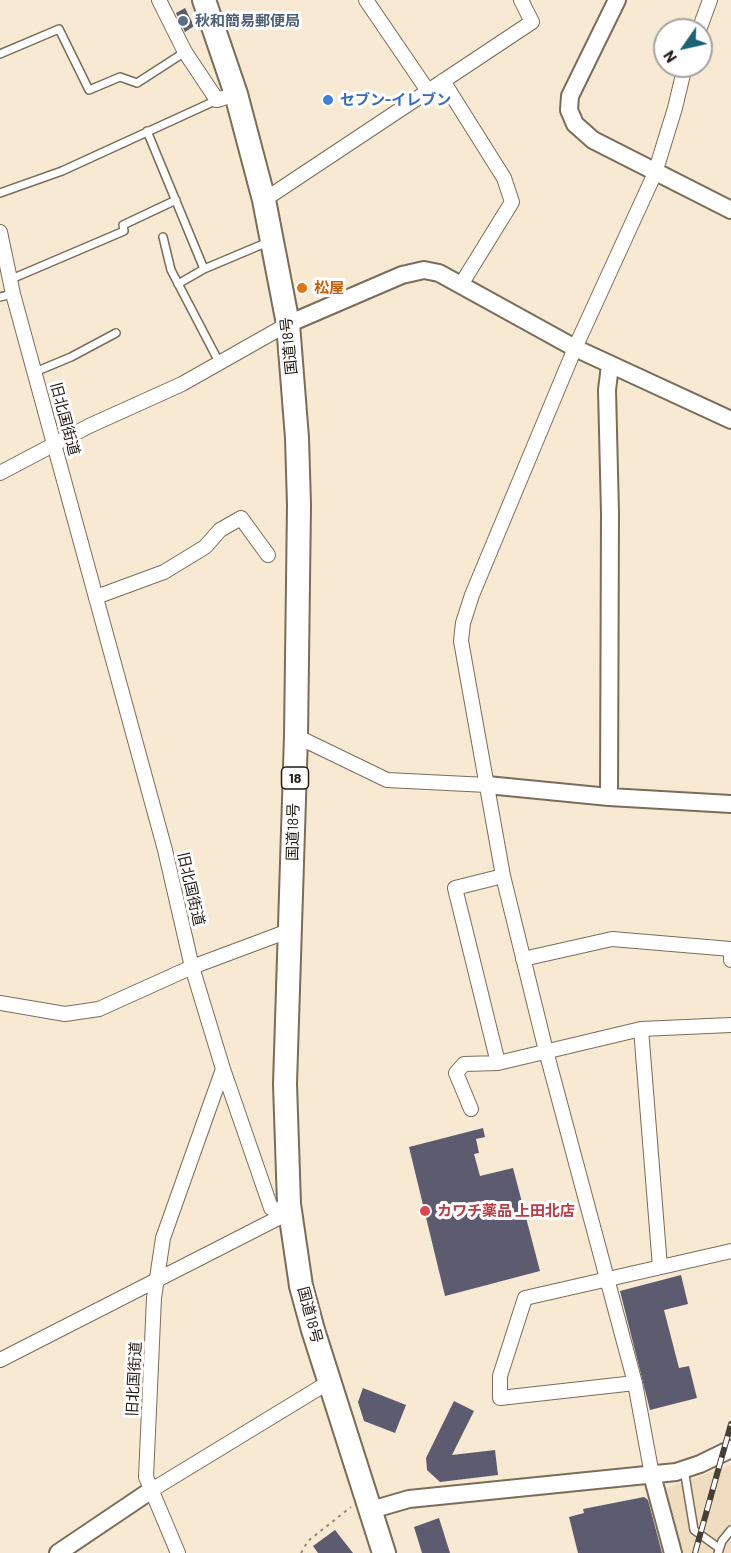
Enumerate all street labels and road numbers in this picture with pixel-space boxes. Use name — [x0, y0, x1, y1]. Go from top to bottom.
street label: 国道18号 — [277, 316, 301, 376]
street label: 旧北国街道 — [47, 380, 83, 458]
road number: 18 — [282, 767, 308, 789]
street label: 国道18号 — [283, 803, 303, 861]
street label: 旧北国街道 — [174, 850, 208, 928]
street label: 国道18号 — [294, 1285, 326, 1345]
street label: 旧北国街道 — [123, 1341, 145, 1417]

